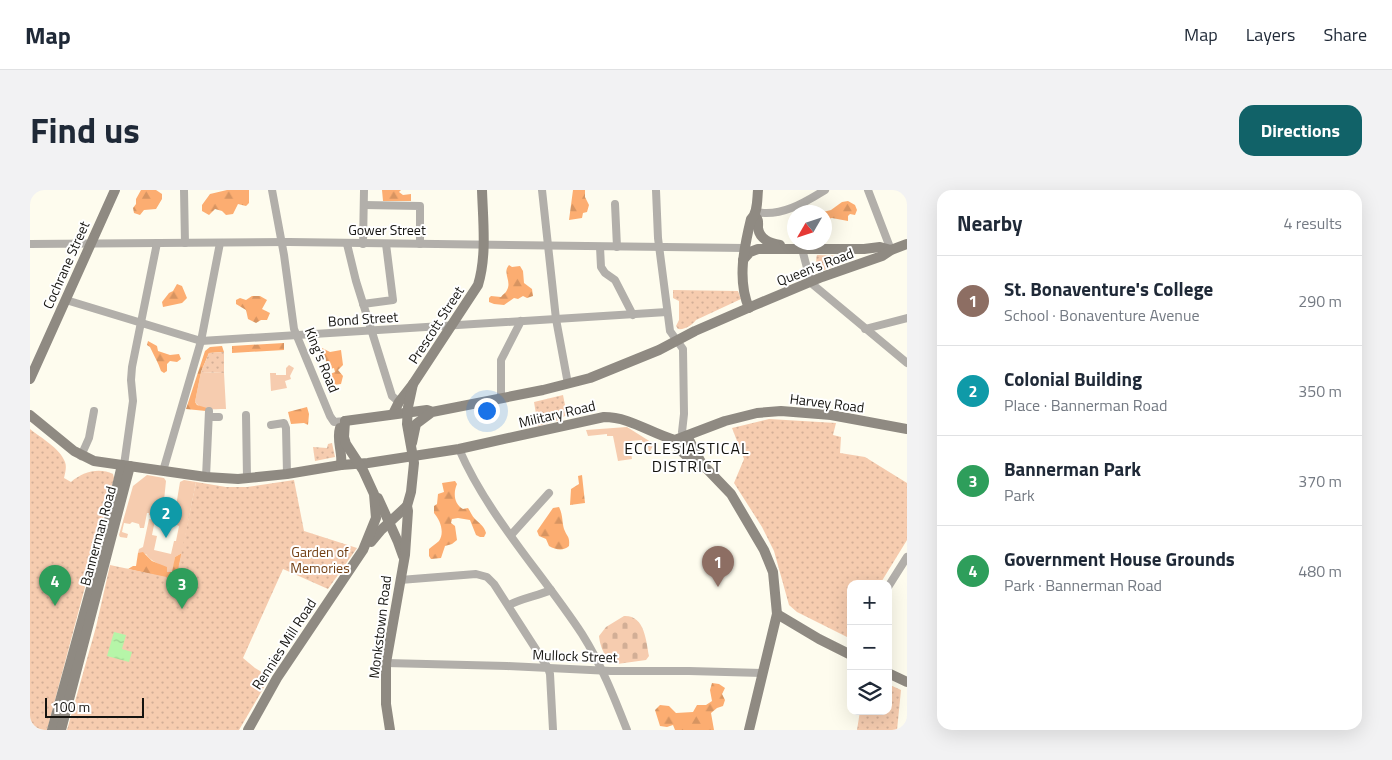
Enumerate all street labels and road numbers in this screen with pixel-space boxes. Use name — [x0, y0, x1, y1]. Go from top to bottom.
street label: Cochrane Street — [37, 217, 94, 312]
street label: Gower Street — [348, 219, 426, 240]
street label: Queen's Road — [773, 242, 856, 291]
street label: Prescott Street — [403, 282, 469, 368]
street label: Bond Street — [327, 306, 399, 331]
street label: King's Road — [300, 324, 345, 396]
street label: Harvey Road — [789, 388, 866, 417]
street label: Military Road — [516, 395, 597, 433]
street label: Bannerman Road — [74, 484, 121, 588]
street label: Monkstown Road — [363, 574, 396, 680]
street label: Rennies Mill Road — [246, 594, 321, 693]
street label: Mullock Street — [532, 644, 618, 667]

